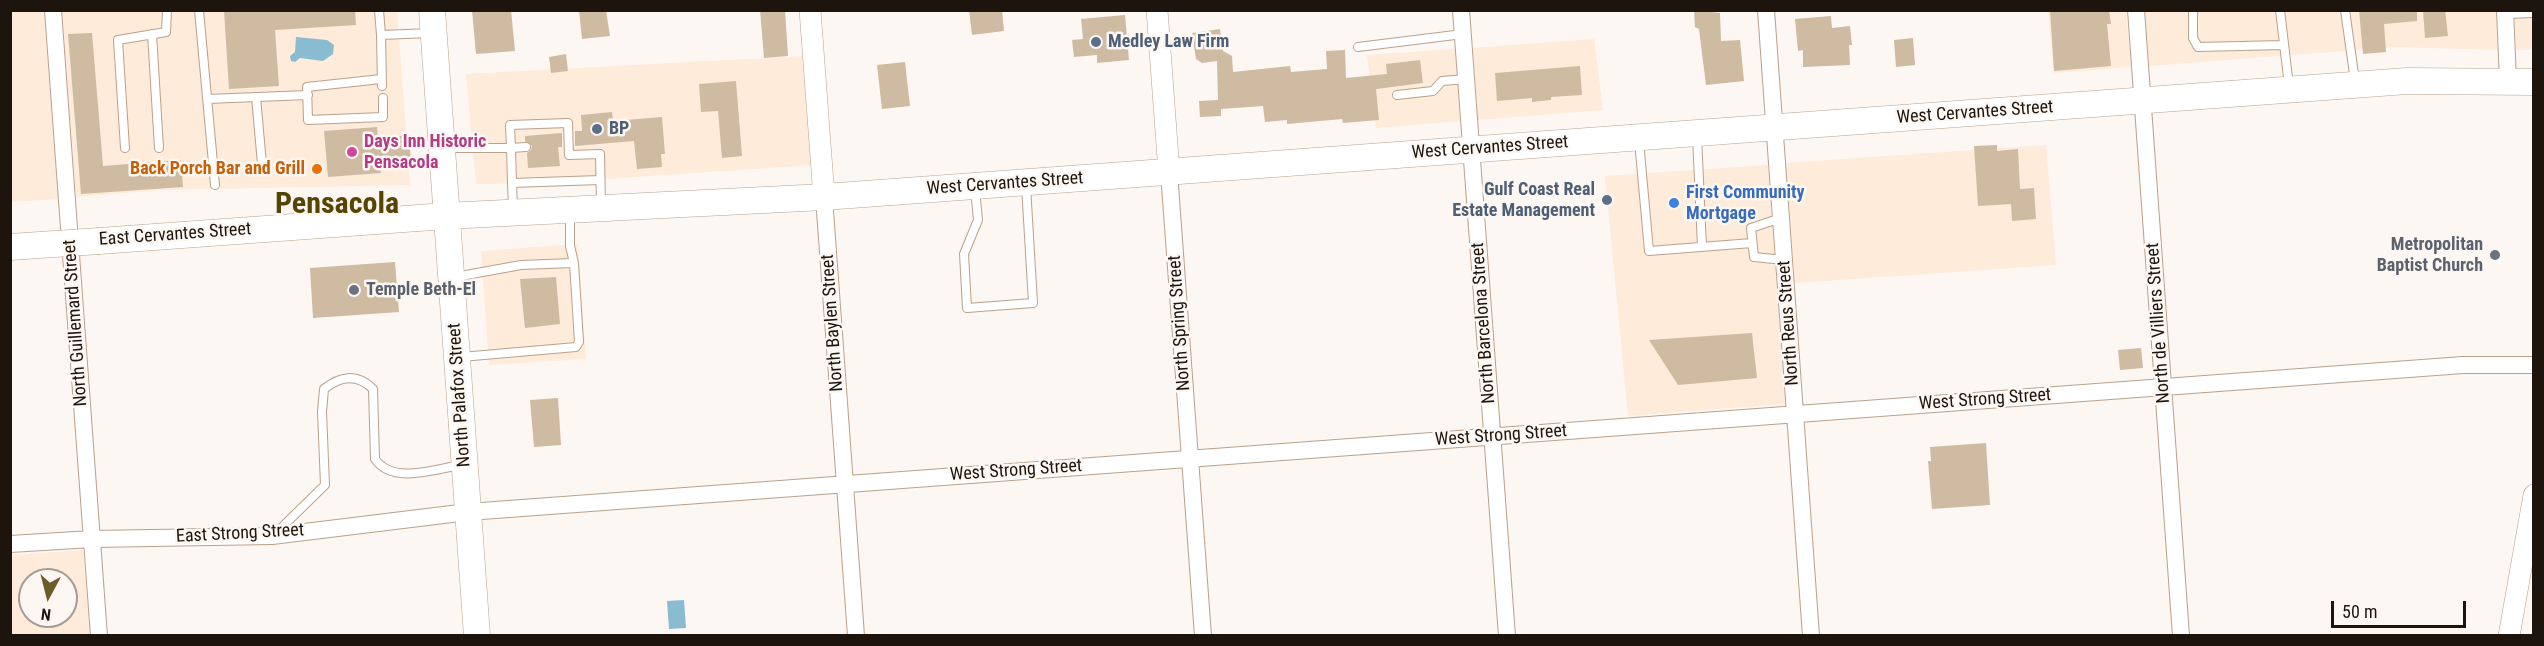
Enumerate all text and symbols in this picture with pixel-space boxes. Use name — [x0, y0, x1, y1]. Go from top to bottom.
place label: Medley Law Firm — [1108, 31, 1229, 53]
marker: Medley Law Firm — [1089, 35, 1103, 49]
street label: West Cervantes Street — [1896, 97, 2054, 129]
place label: BP — [609, 118, 629, 140]
marker: BP — [590, 122, 604, 136]
place label: Days Inn Historic Pensacola — [364, 131, 486, 174]
street label: West Cervantes Street — [1411, 132, 1569, 164]
marker: Days Inn Historic Pensacola — [345, 145, 359, 159]
place label: Back Porch Bar and Grill — [130, 158, 305, 180]
marker: Back Porch Bar and Grill — [310, 162, 324, 176]
street label: West Cervantes Street — [926, 168, 1084, 200]
place label: Gulf Coast Real Estate Management — [1452, 179, 1595, 222]
place label: First Community Mortgage — [1686, 182, 1805, 224]
district label: Pensacola — [275, 187, 399, 223]
marker: Gulf Coast Real Estate Management — [1600, 193, 1614, 207]
marker: First Community Mortgage — [1667, 196, 1681, 210]
street label: East Cervantes Street — [98, 219, 252, 251]
place label: Metropolitan Baptist Church — [2377, 234, 2483, 276]
street label: North Guillemard Street — [59, 239, 93, 407]
street label: North Barcelona Street — [1468, 242, 1500, 404]
street label: North de Villiers Street — [2143, 242, 2175, 404]
marker: Metropolitan Baptist Church — [2488, 248, 2502, 262]
street label: North Baylen Street — [817, 254, 849, 392]
street label: North Spring Street — [1164, 254, 1196, 392]
street label: North Reus Street — [1774, 260, 1804, 386]
place label: Temple Beth-El — [366, 279, 476, 301]
marker: Temple Beth-El — [347, 283, 361, 297]
street label: North Palafox Street — [444, 322, 476, 468]
street label: West Strong Street — [1918, 385, 2052, 415]
street label: West Strong Street — [1434, 421, 1568, 451]
street label: West Strong Street — [949, 456, 1083, 486]
street label: East Strong Street — [175, 520, 305, 548]
north arrow — [18, 568, 78, 628]
scale bar — [2334, 589, 2469, 627]
text: 50 m — [2342, 601, 2377, 622]
text: N — [40, 604, 52, 624]

